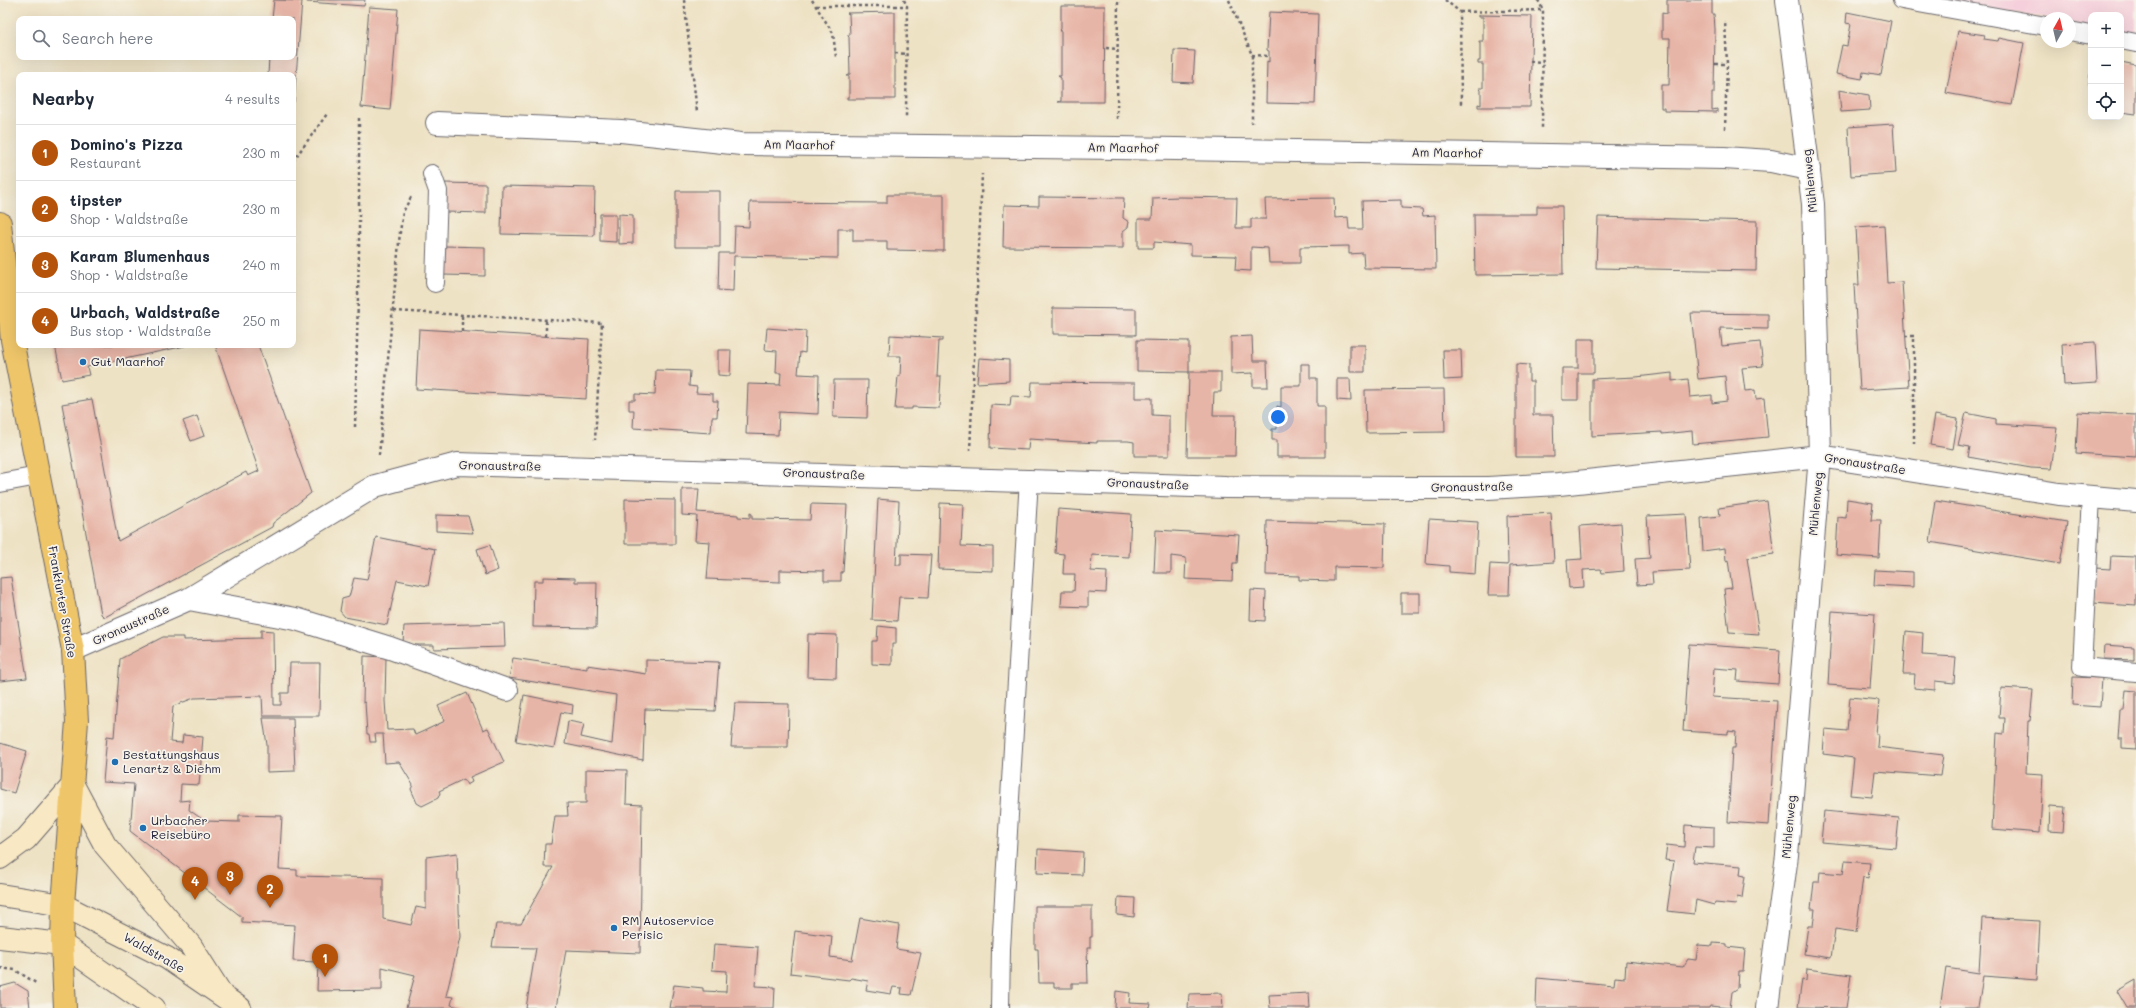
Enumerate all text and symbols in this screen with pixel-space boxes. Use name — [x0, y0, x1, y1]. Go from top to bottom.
north arrow — [2040, 12, 2076, 48]
map controls — [2088, 12, 2124, 120]
button: + — [2088, 12, 2124, 48]
search box — [16, 16, 296, 60]
icon: search — [30, 27, 52, 49]
text: Search here — [62, 28, 153, 48]
button: − — [2088, 48, 2124, 84]
button: locate — [2088, 84, 2124, 120]
text: Nearby — [32, 87, 94, 109]
text: 4 results — [225, 90, 280, 107]
text: Domino's Pizza — [70, 134, 183, 154]
street label: Am Maarhof — [763, 135, 835, 153]
street label: Am Maarhof — [1087, 138, 1159, 156]
street label: Am Maarhof — [1411, 143, 1483, 161]
text: 1 — [42, 144, 48, 161]
text: 230 m — [243, 144, 280, 161]
street label: Mühlenweg — [1798, 149, 1820, 214]
text: Restaurant — [70, 154, 141, 171]
text: tipster — [70, 190, 122, 210]
text: 2 — [41, 200, 49, 217]
text: 230 m — [243, 200, 280, 217]
text: Shop · Waldstraße — [70, 210, 188, 227]
text: Karam Blumenhaus — [70, 246, 210, 266]
text: 3 — [41, 256, 49, 273]
text: 240 m — [243, 256, 280, 273]
text: Shop · Waldstraße — [70, 266, 188, 283]
text: Urbach, Waldstraße — [70, 302, 220, 322]
text: 4 — [41, 312, 49, 329]
text: 250 m — [243, 312, 280, 329]
text: Bus stop · Waldstraße — [70, 322, 211, 339]
place label: Gut Maarhof — [91, 353, 165, 369]
marker: Gut Maarhof — [78, 357, 88, 367]
your location — [1268, 407, 1288, 427]
street label: Gronaustraße — [1823, 449, 1907, 477]
street label: Gronaustraße — [459, 456, 541, 474]
street label: Gronaustraße — [783, 464, 865, 482]
street label: Mühlenweg — [1804, 471, 1826, 536]
street label: Gronaustraße — [1107, 474, 1189, 492]
street label: Gronaustraße — [1431, 477, 1513, 495]
street label: Frankfurter Straße — [45, 544, 81, 659]
street label: Gronaustraße — [90, 600, 171, 648]
place label: Bestattungshaus Lenartz & Diehm — [123, 746, 221, 776]
marker: Bestattungshaus Lenartz & Diehm — [110, 757, 120, 767]
street label: Mühlenweg — [1777, 794, 1799, 859]
place label: Urbacher Reisebüro — [151, 812, 210, 842]
marker: Urbacher Reisebüro — [138, 823, 148, 833]
pin: 3 — [217, 862, 243, 895]
pin: 4 — [182, 867, 208, 900]
pin: 2 — [257, 875, 283, 908]
place label: RM Autoservice Perisic — [622, 912, 714, 942]
marker: RM Autoservice Perisic — [609, 923, 619, 933]
street label: Waldstraße — [121, 928, 188, 976]
pin: 1 — [312, 944, 338, 977]

